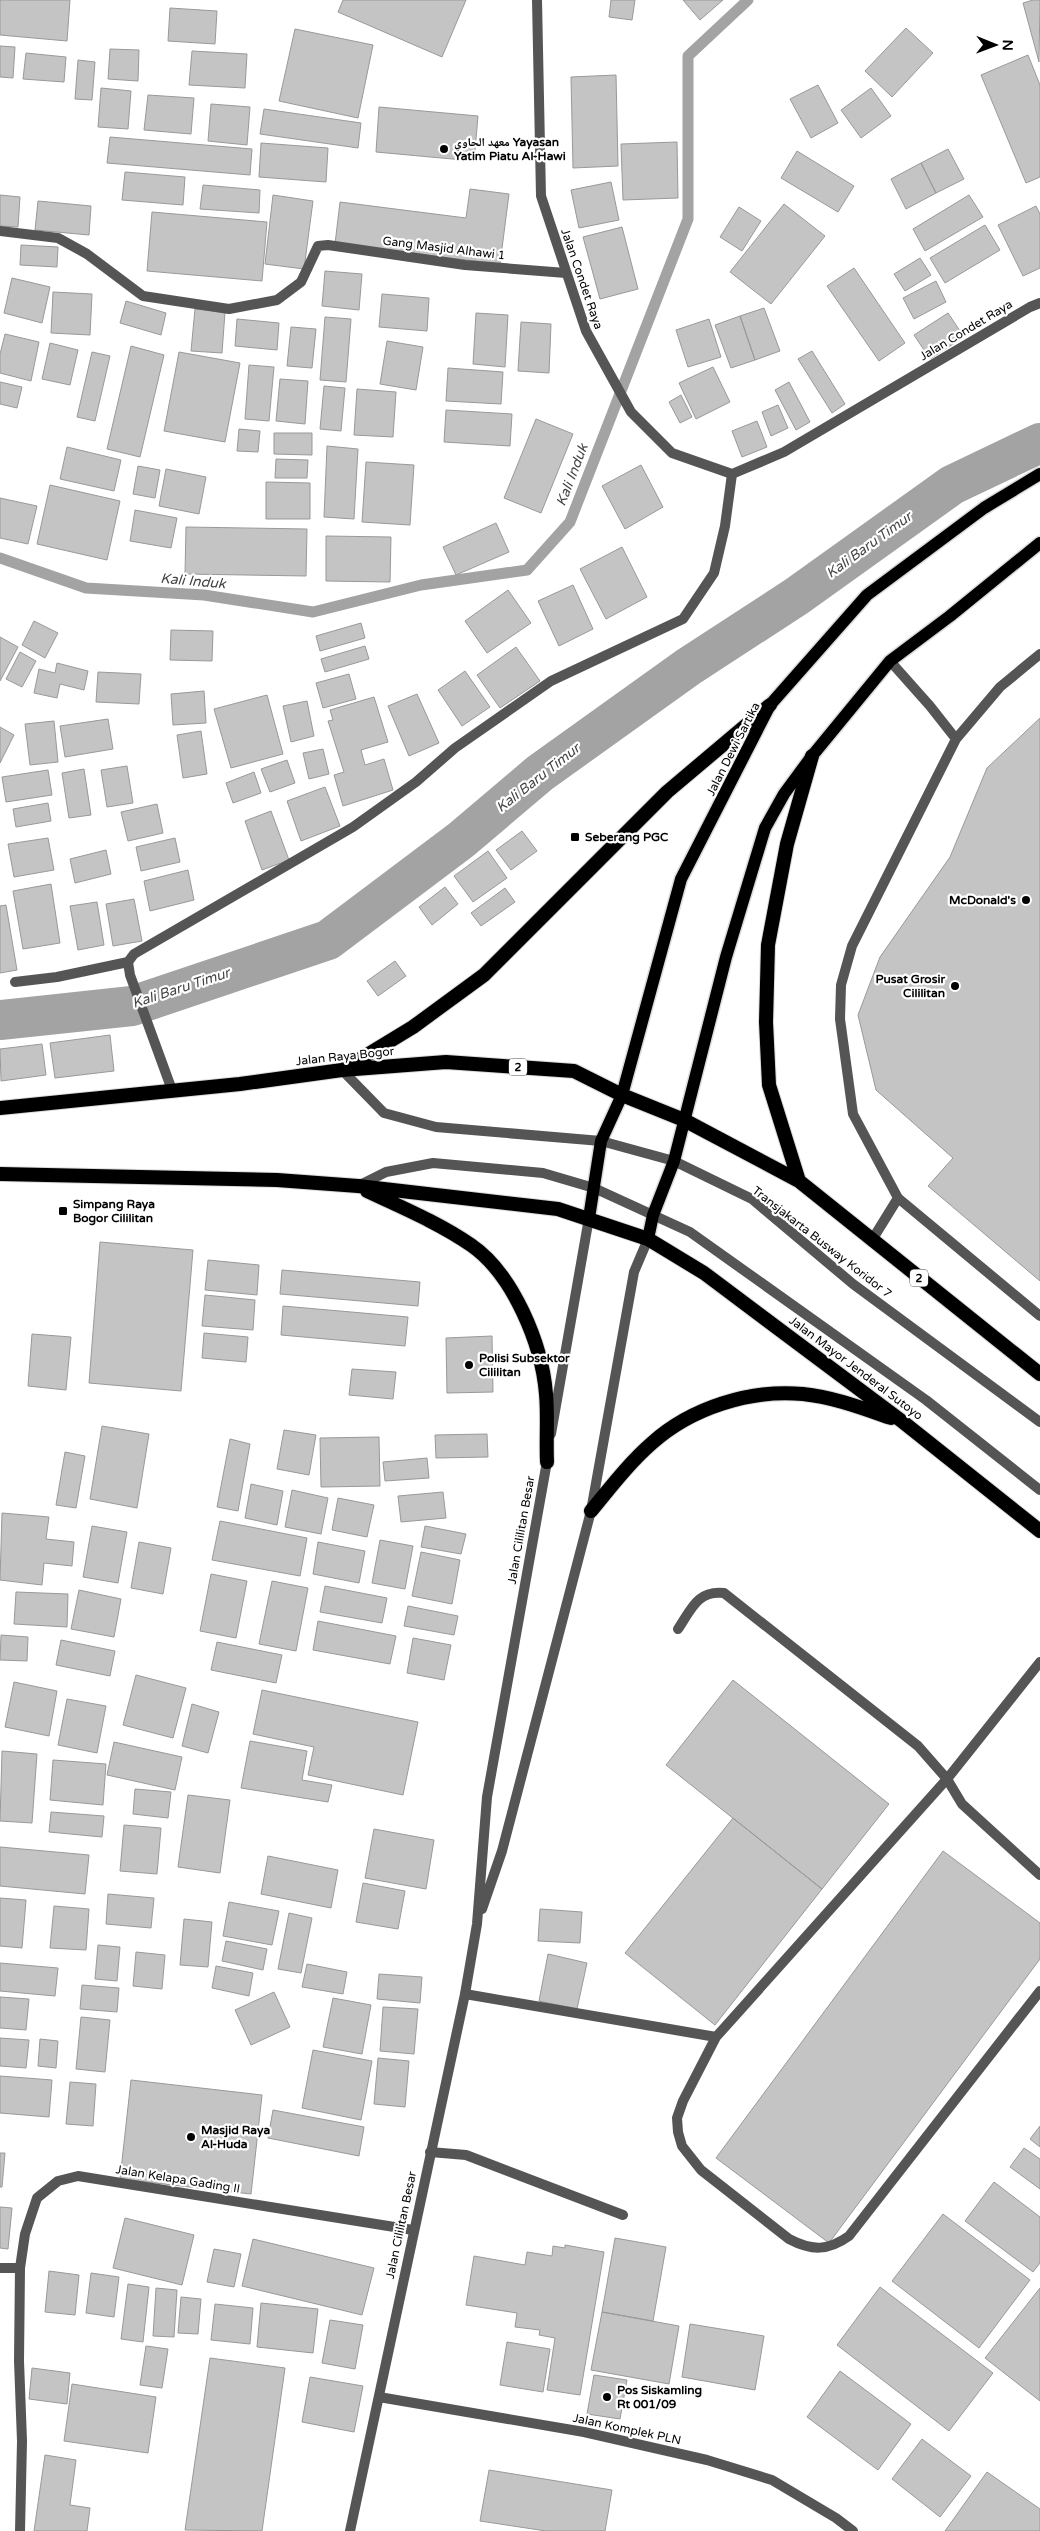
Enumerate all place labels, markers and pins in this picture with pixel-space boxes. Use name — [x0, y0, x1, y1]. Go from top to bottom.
place label: معهد الحاوي Yayasan Yatim Piatu Al-Hawi — [454, 135, 566, 163]
marker: معهد الحاوي Yayasan Yatim Piatu Al-Hawi — [438, 143, 450, 155]
place label: Seberang PGC — [585, 830, 669, 845]
marker: Seberang PGC — [569, 831, 581, 843]
place label: McDonald's — [949, 893, 1016, 907]
marker: McDonald's — [1020, 894, 1032, 906]
place label: Pusat Grosir Cililitan — [876, 972, 945, 1000]
marker: Pusat Grosir Cililitan — [949, 980, 961, 992]
place label: Simpang Raya Bogor Cililitan — [73, 1197, 155, 1226]
marker: Simpang Raya Bogor Cililitan — [57, 1205, 69, 1217]
place label: Polisi Subsektor Cililitan — [479, 1351, 570, 1379]
marker: Polisi Subsektor Cililitan — [463, 1359, 475, 1371]
place label: Masjid Raya Al-Huda — [201, 2123, 270, 2151]
marker: Masjid Raya Al-Huda — [185, 2131, 197, 2143]
place label: Pos Siskamling Rt 001/09 — [617, 2383, 702, 2411]
marker: Pos Siskamling Rt 001/09 — [601, 2391, 613, 2403]

